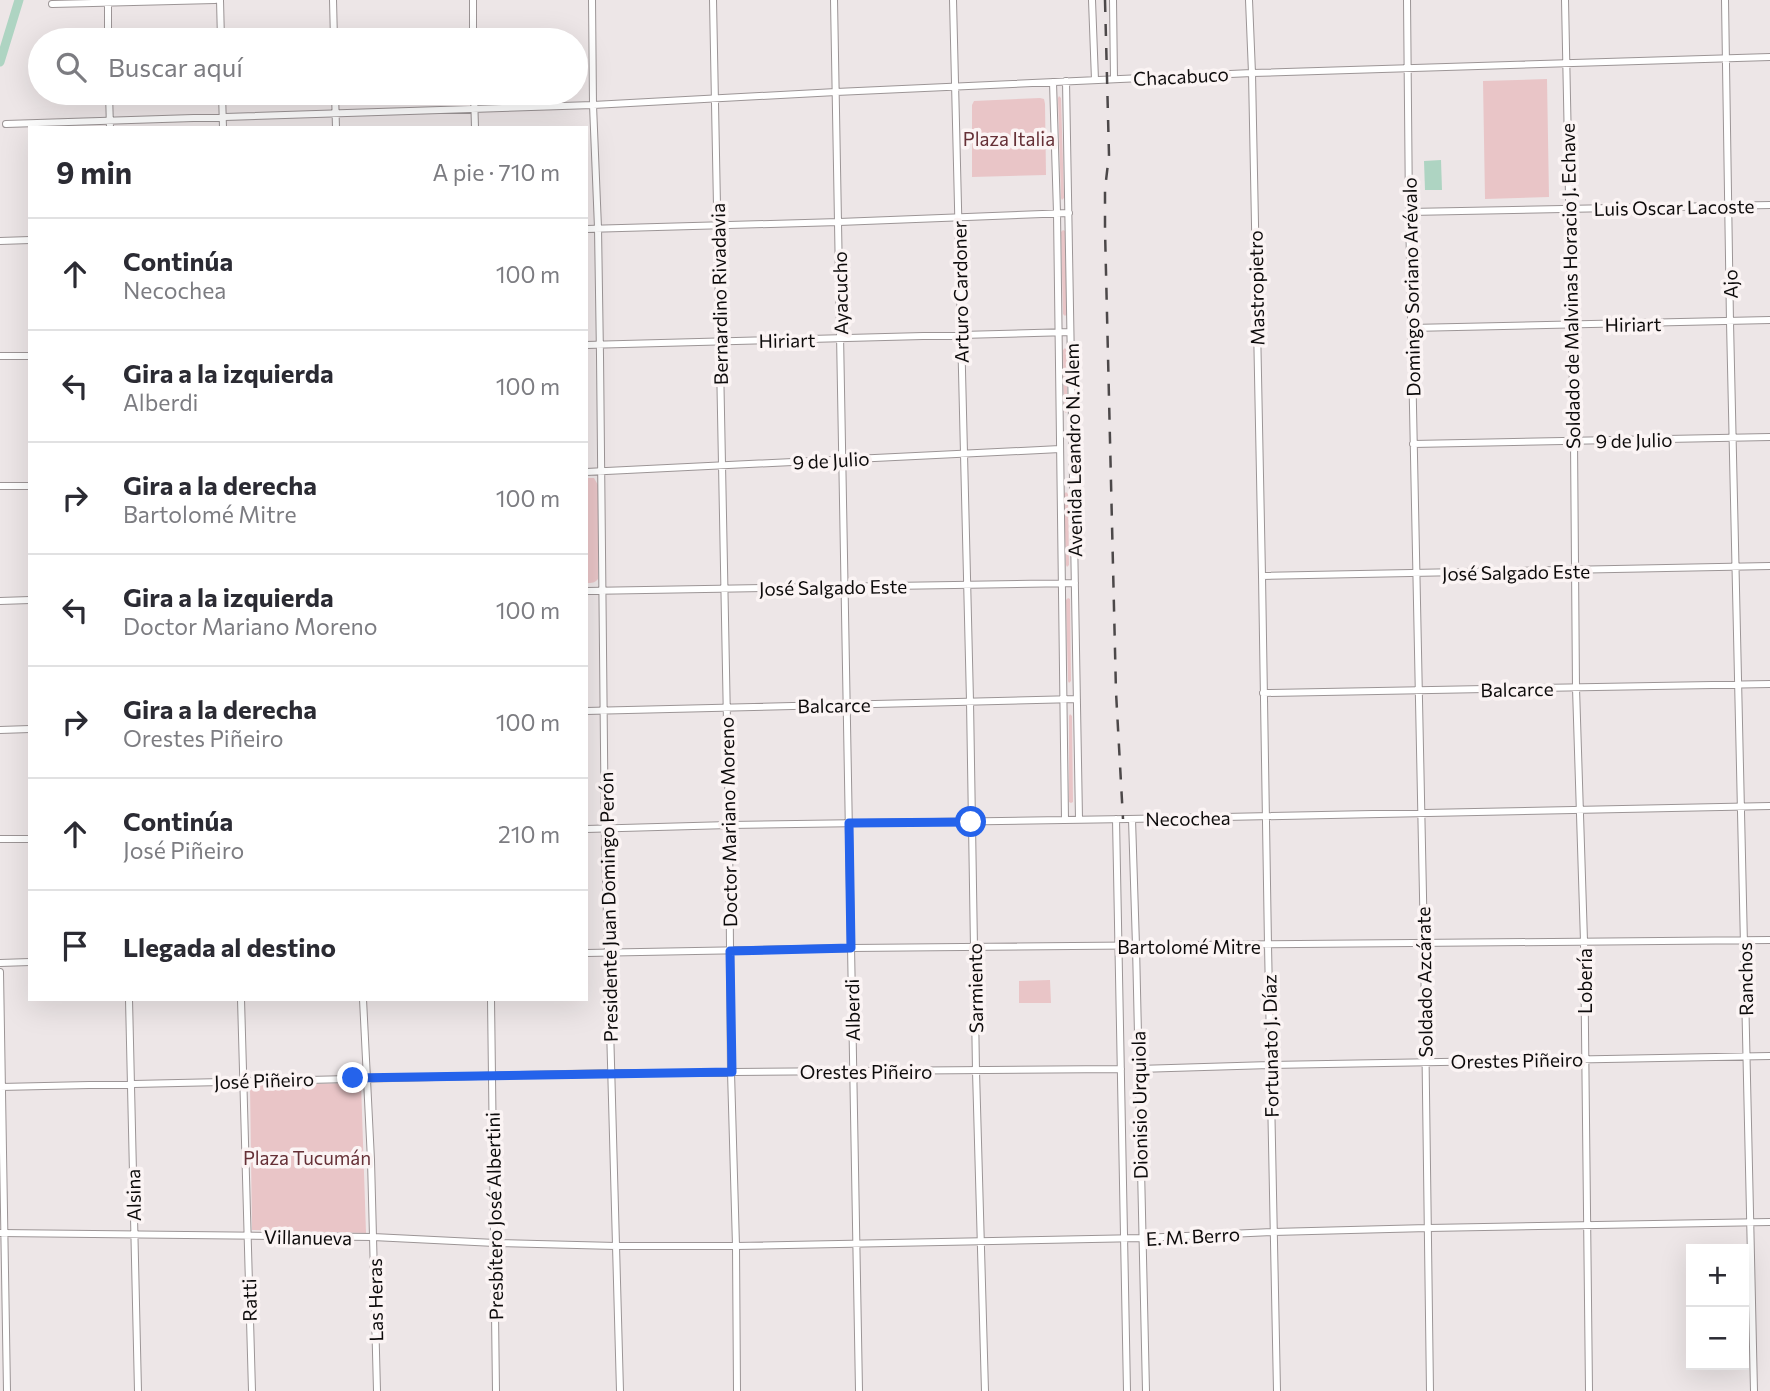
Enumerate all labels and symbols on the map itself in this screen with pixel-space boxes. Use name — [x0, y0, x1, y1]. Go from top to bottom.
street label: Chacabuco — [1133, 62, 1229, 90]
street label: Soldado de Malvinas Horacio J. Echave — [1556, 123, 1584, 449]
park label: Plaza Italia — [963, 127, 1055, 150]
street label: Domingo Soriano Arévalo — [1398, 177, 1424, 397]
street label: Luis Oscar Lacoste — [1593, 194, 1755, 220]
street label: Bernardino Rivadavia — [706, 203, 732, 385]
street label: Arturo Cardoner — [947, 220, 973, 363]
street label: Mastropietro — [1243, 230, 1269, 346]
street label: Ayacucho — [828, 251, 852, 335]
street label: Ajo — [1718, 269, 1742, 299]
street label: Hiriart — [1604, 312, 1662, 336]
street label: Hiriart — [758, 328, 816, 352]
street label: Avenida Leandro N. Alem — [1060, 343, 1086, 557]
street label: 9 de Julio — [1595, 428, 1673, 452]
street label: 9 de Julio — [792, 447, 870, 473]
street label: José Salgado Este — [1442, 559, 1590, 585]
street label: José Salgado Este — [759, 574, 907, 600]
street label: Balcarce — [1480, 677, 1554, 701]
street label: Balcarce — [797, 693, 871, 717]
street label: Doctor Mariano Moreno — [715, 717, 741, 927]
street label: Presidente Juan Domingo Perón — [594, 772, 622, 1042]
route start — [955, 806, 986, 837]
street label: Necochea — [1145, 806, 1231, 830]
street label: Soldado Azcárate — [1411, 906, 1437, 1058]
street label: Bartolomé Mitre — [1117, 935, 1261, 958]
street label: Ranchos — [1733, 942, 1757, 1016]
street label: Sarmiento — [963, 943, 987, 1033]
street label: Lobería — [1573, 948, 1596, 1014]
street label: Fortunato J. Díaz — [1257, 974, 1283, 1118]
street label: Alberdi — [840, 979, 864, 1041]
street label: Dionisio Urquiola — [1126, 1031, 1152, 1179]
street label: Orestes Piñeiro — [1451, 1047, 1583, 1073]
street label: Orestes Piñeiro — [800, 1060, 932, 1083]
route end — [337, 1062, 368, 1093]
street label: José Piñeiro — [214, 1067, 314, 1093]
street label: Presbítero José Albertini — [481, 1112, 507, 1320]
park label: Plaza Tucumán — [243, 1146, 371, 1169]
street label: Alsina — [121, 1169, 145, 1221]
street label: E. M. Berro — [1145, 1222, 1241, 1250]
street label: Villanueva — [264, 1225, 352, 1249]
street label: Las Heras — [363, 1258, 387, 1342]
street label: Ratti — [237, 1278, 261, 1322]

